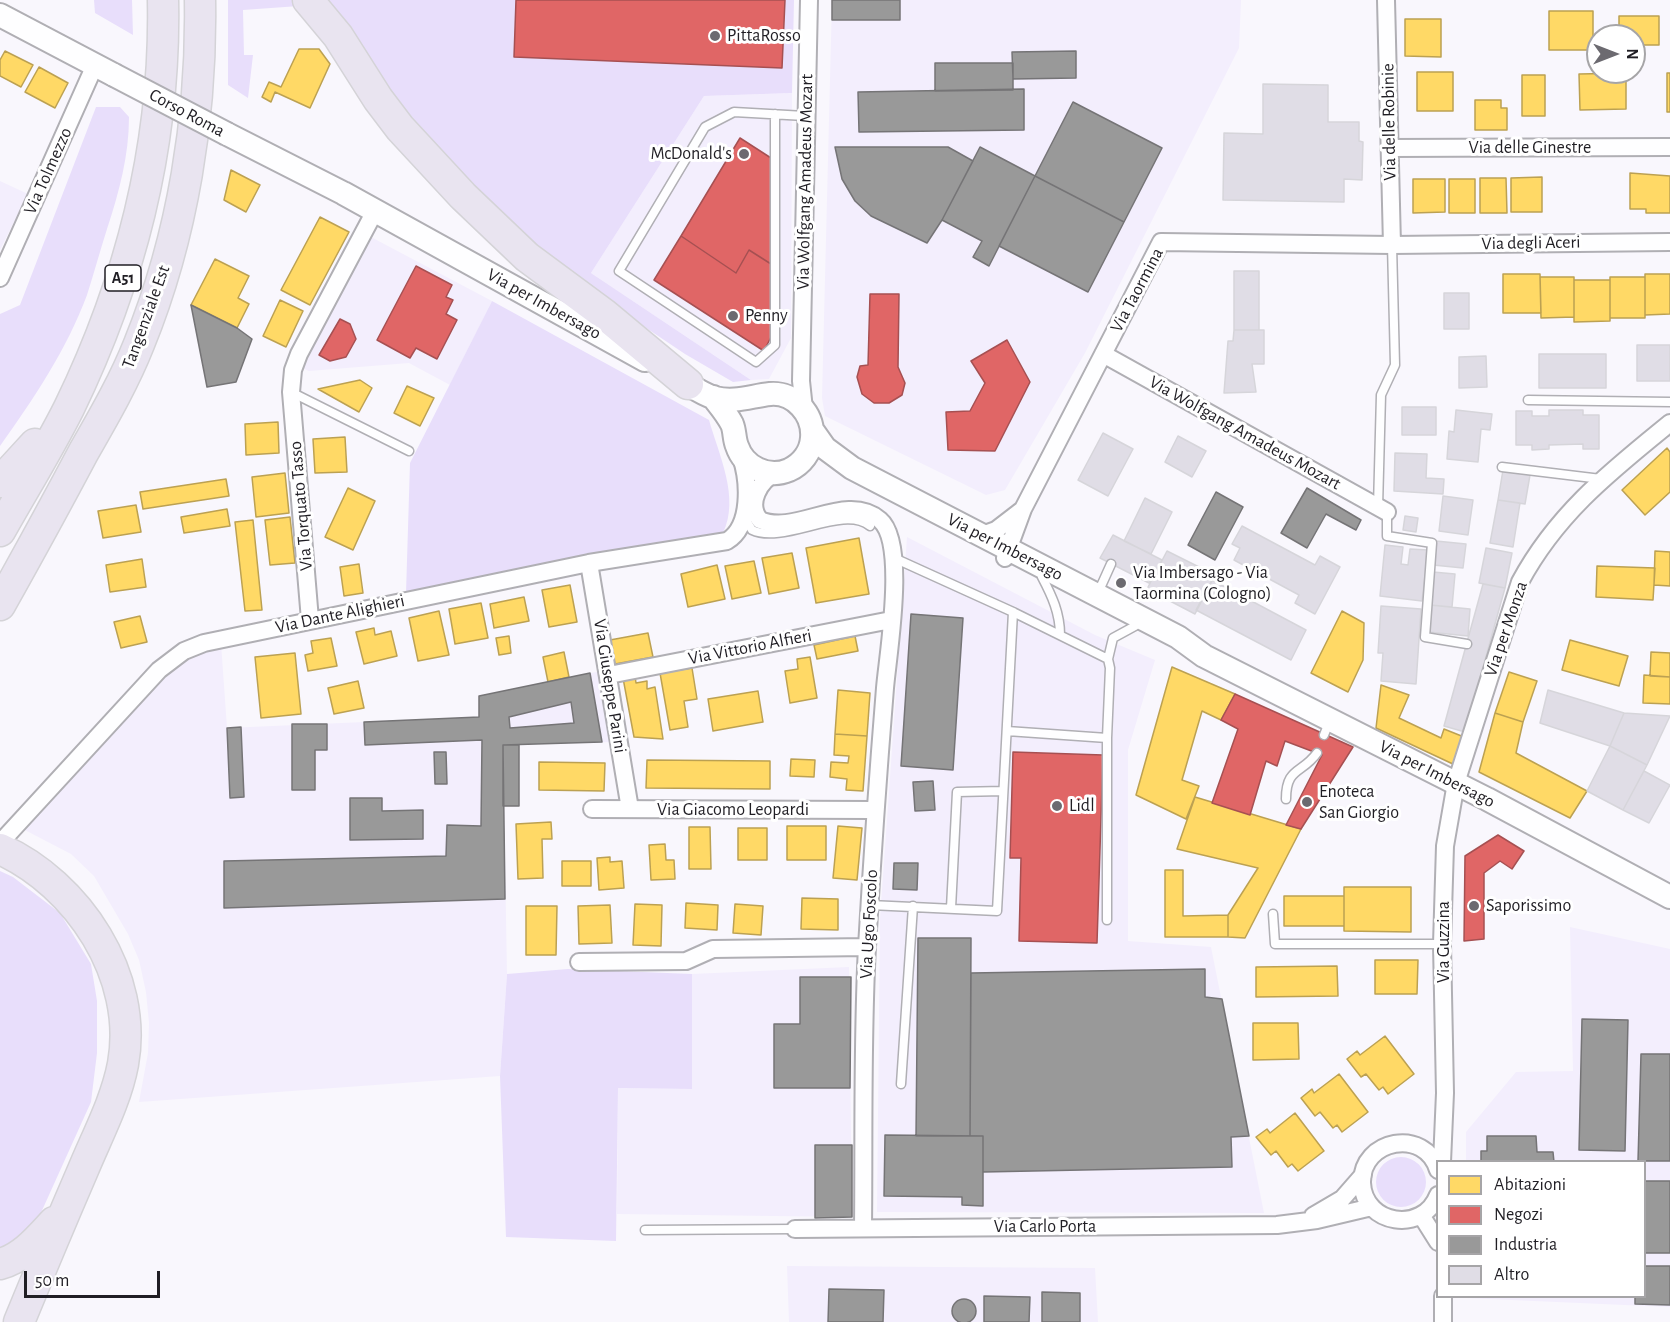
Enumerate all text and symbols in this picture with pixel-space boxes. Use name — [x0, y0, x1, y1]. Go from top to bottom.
north arrow — [1586, 24, 1646, 84]
place label: PittaRosso — [727, 25, 801, 47]
marker: PittaRosso — [708, 29, 722, 43]
text: N — [1624, 48, 1640, 60]
street label: Via delle Robinie — [1377, 63, 1401, 181]
street label: Via Wolfgang Amadeus Mozart — [792, 74, 818, 290]
street label: Corso Roma — [145, 84, 229, 142]
street label: Via Tolmezzo — [19, 124, 77, 218]
street label: Via delle Ginestre — [1469, 137, 1591, 159]
place label: McDonald's — [650, 143, 732, 165]
marker: McDonald's — [737, 147, 751, 161]
street label: Via degli Aceri — [1481, 231, 1581, 255]
street label: Via Taormina — [1106, 244, 1168, 336]
street label: Tangenziale Est — [117, 262, 175, 372]
street label: Via per Imbersago — [483, 264, 605, 344]
road number: A51 — [105, 265, 141, 291]
place label: Penny — [745, 305, 788, 327]
marker: Penny — [726, 309, 740, 323]
street label: Via Wolfgang Amadeus Mozart — [1145, 371, 1345, 495]
street label: Via Torquato Tasso — [285, 440, 317, 572]
street label: Via per Imbersago — [944, 509, 1066, 585]
place label: Via Imbersago - Via Taormina (Cologno) — [1133, 562, 1271, 604]
marker: Via Imbersago - Via Taormina (Cologno) — [1114, 576, 1128, 590]
street label: Via per Monza — [1480, 578, 1532, 680]
street label: Via Dante Alighieri — [273, 590, 407, 638]
street label: Via Giuseppe Parini — [589, 617, 631, 755]
street label: Via Vittorio Alfieri — [686, 624, 814, 670]
street label: Via per Imbersago — [1376, 736, 1498, 812]
place label: Enoteca San Giorgio — [1319, 781, 1399, 824]
place label: Lidl — [1069, 795, 1095, 817]
marker: Enoteca San Giorgio — [1300, 795, 1314, 809]
street label: Via Giacomo Leopardi — [657, 799, 809, 821]
marker: Lidl — [1050, 799, 1064, 813]
street label: Via Ugo Foscolo — [855, 869, 883, 979]
place label: Saporissimo — [1486, 895, 1571, 917]
marker: Saporissimo — [1467, 899, 1481, 913]
street label: Via Guzzina — [1433, 901, 1455, 983]
legend — [1436, 1160, 1646, 1298]
text: Abitazioni — [1494, 1176, 1566, 1194]
text: Negozi — [1494, 1206, 1543, 1224]
street label: Via Carlo Porta — [994, 1216, 1096, 1238]
text: Industria — [1494, 1236, 1557, 1254]
scale bar — [27, 1259, 164, 1297]
text: Altro — [1494, 1266, 1529, 1284]
text: 50 m — [35, 1272, 69, 1290]

